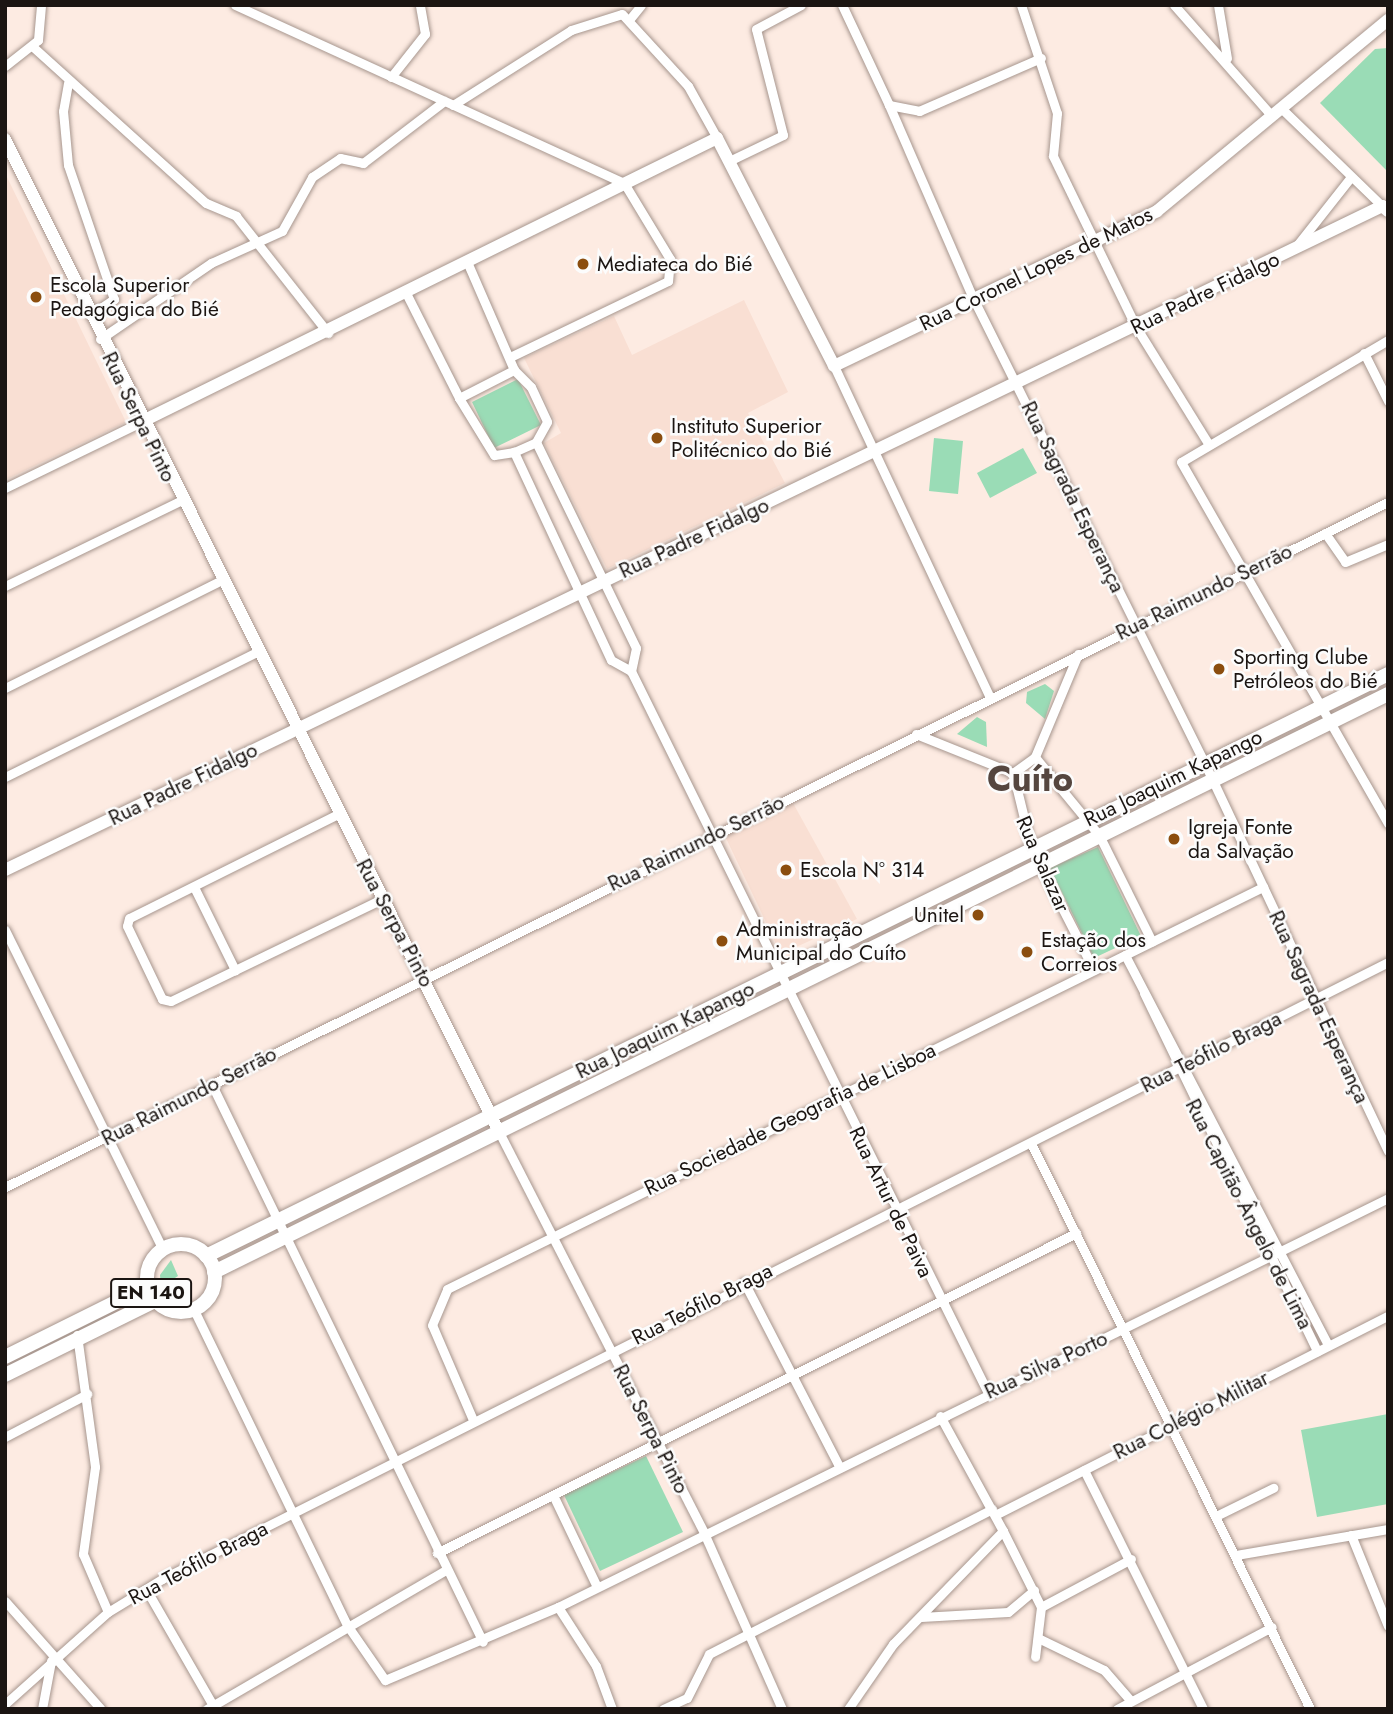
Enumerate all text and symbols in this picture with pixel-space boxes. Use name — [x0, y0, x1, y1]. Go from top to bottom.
street label: Rua Coronel Lopes de Matos — [915, 202, 1157, 336]
street label: Rua Padre Fidalgo — [1126, 246, 1284, 340]
place label: Mediateca do Bié — [597, 251, 752, 277]
marker: Mediateca do Bié — [575, 256, 591, 272]
place label: Escola Superior Pedagógica do Bié — [50, 272, 219, 322]
marker: Escola Superior Pedagógica do Bié — [28, 289, 44, 305]
street label: Rua Serpa Pinto — [97, 348, 181, 486]
street label: Rua Sagrada Esperança — [1016, 397, 1130, 597]
place label: Instituto Superior Politécnico do Bié — [671, 413, 832, 463]
marker: Instituto Superior Politécnico do Bié — [649, 430, 665, 446]
street label: Rua Padre Fidalgo — [615, 492, 773, 584]
street label: Rua Raimundo Serrão — [1112, 538, 1296, 646]
place label: Sporting Clube Petróleos do Bié — [1233, 644, 1378, 694]
marker: Sporting Clube Petróleos do Bié — [1211, 661, 1227, 677]
street label: Rua Joaquim Kapango — [1080, 724, 1266, 832]
street label: Rua Padre Fidalgo — [104, 737, 262, 831]
district label: Cuíto — [987, 758, 1073, 800]
street label: Rua Raimundo Serrão — [604, 789, 788, 897]
street label: Rua Salazar — [1011, 812, 1075, 916]
place label: Igreja Fonte da Salvação — [1188, 814, 1294, 864]
marker: Igreja Fonte da Salvação — [1166, 831, 1182, 847]
street label: Rua Serpa Pinto — [351, 855, 439, 991]
place label: Escola Nº 314 — [800, 857, 924, 883]
marker: Escola Nº 314 — [778, 862, 794, 878]
place label: Unitel — [914, 902, 964, 928]
marker: Unitel — [970, 907, 986, 923]
street label: Rua Sagrada Esperança — [1263, 907, 1375, 1107]
place label: Administração Municipal do Cuíto — [736, 916, 906, 966]
place label: Estação dos Correios — [1041, 927, 1146, 977]
marker: Administração Municipal do Cuíto — [714, 933, 730, 949]
marker: Estação dos Correios — [1019, 944, 1035, 960]
street label: Rua Joaquim Kapango — [572, 976, 758, 1084]
street label: Rua Teófilo Braga — [1137, 1006, 1285, 1098]
street label: Rua Sociedade Geografia de Lisboa — [640, 1037, 940, 1201]
street label: Rua Raimundo Serrão — [97, 1041, 281, 1151]
street label: Rua Capitão Ângelo de Lima — [1180, 1095, 1318, 1333]
street label: Rua Artur de Paiva — [844, 1122, 938, 1282]
street label: Rua Teófilo Braga — [628, 1258, 776, 1350]
road number: EN 140 — [109, 1278, 193, 1308]
street label: Rua Silva Porto — [981, 1326, 1111, 1404]
street label: Rua Serpa Pinto — [608, 1360, 694, 1498]
street label: Rua Colégio Militar — [1109, 1365, 1273, 1465]
street label: Rua Teófilo Braga — [124, 1516, 272, 1610]

